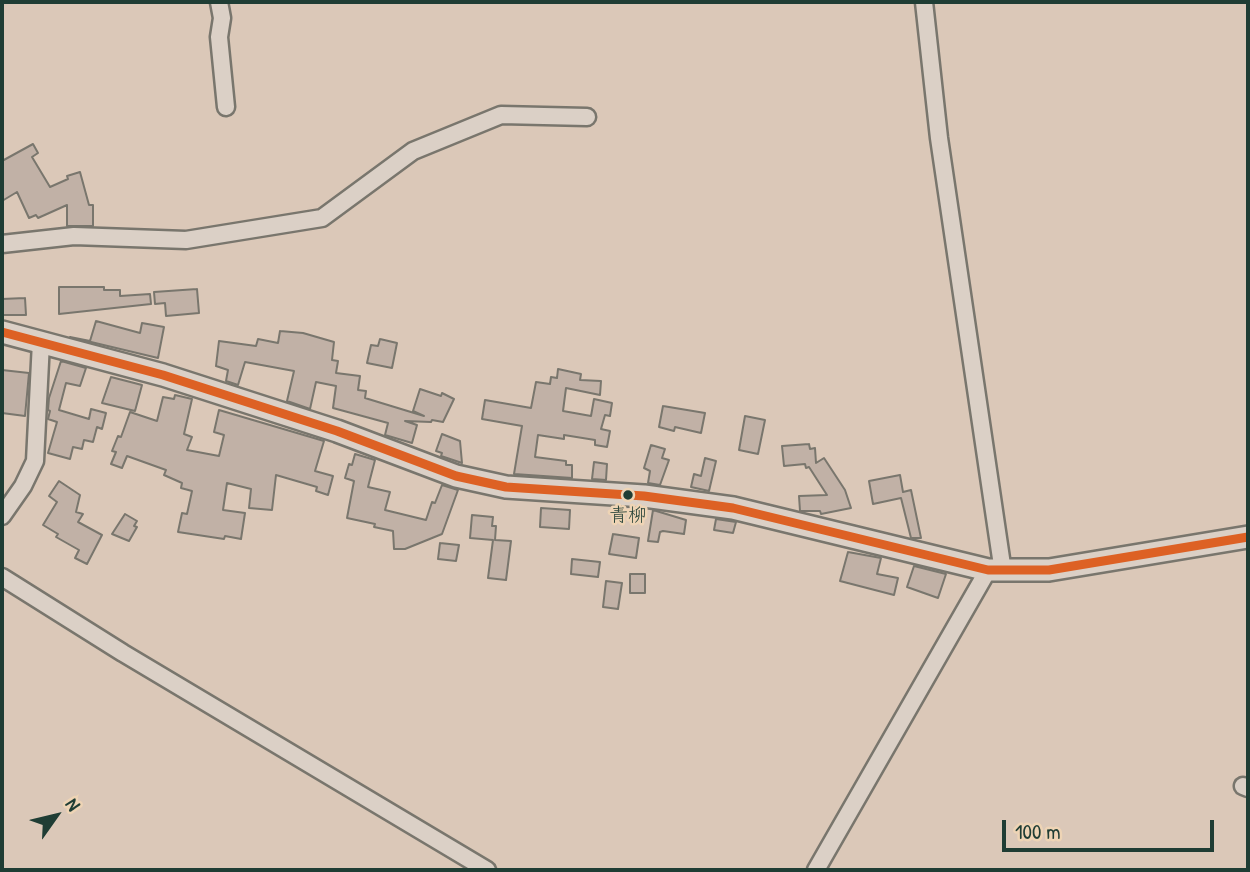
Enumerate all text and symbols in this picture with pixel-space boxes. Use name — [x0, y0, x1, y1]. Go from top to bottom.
marker: 青柳 — [621, 488, 635, 502]
place label: 青柳 — [609, 505, 647, 527]
north arrow — [21, 781, 91, 851]
text: N — [60, 793, 87, 816]
scale bar — [1005, 806, 1217, 850]
text: 100 m — [1015, 817, 1061, 846]

